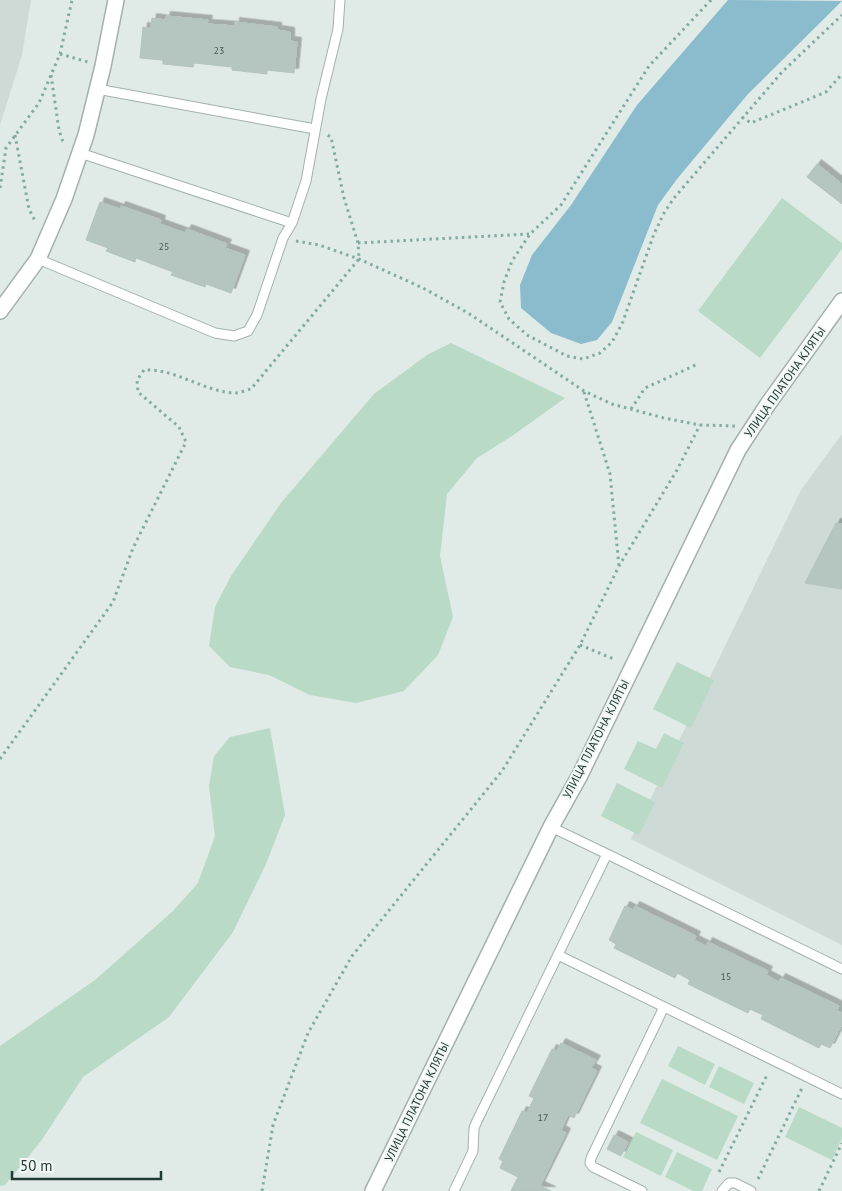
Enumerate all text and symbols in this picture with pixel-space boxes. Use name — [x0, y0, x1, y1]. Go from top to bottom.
house number: 23 — [214, 44, 224, 57]
house number: 25 — [159, 240, 169, 253]
street label: УЛИЦА ПЛАТОНА КЛЯТЫ — [741, 324, 828, 440]
street label: УЛИЦА ПЛАТОНА КЛЯТЫ — [559, 677, 632, 801]
house number: 15 — [721, 970, 731, 983]
street label: УЛИЦА ПЛАТОНА КЛЯТЫ — [381, 1039, 452, 1164]
house number: 17 — [538, 1111, 548, 1124]
scale bar — [12, 1148, 161, 1180]
text: 50 m — [20, 1156, 53, 1175]

